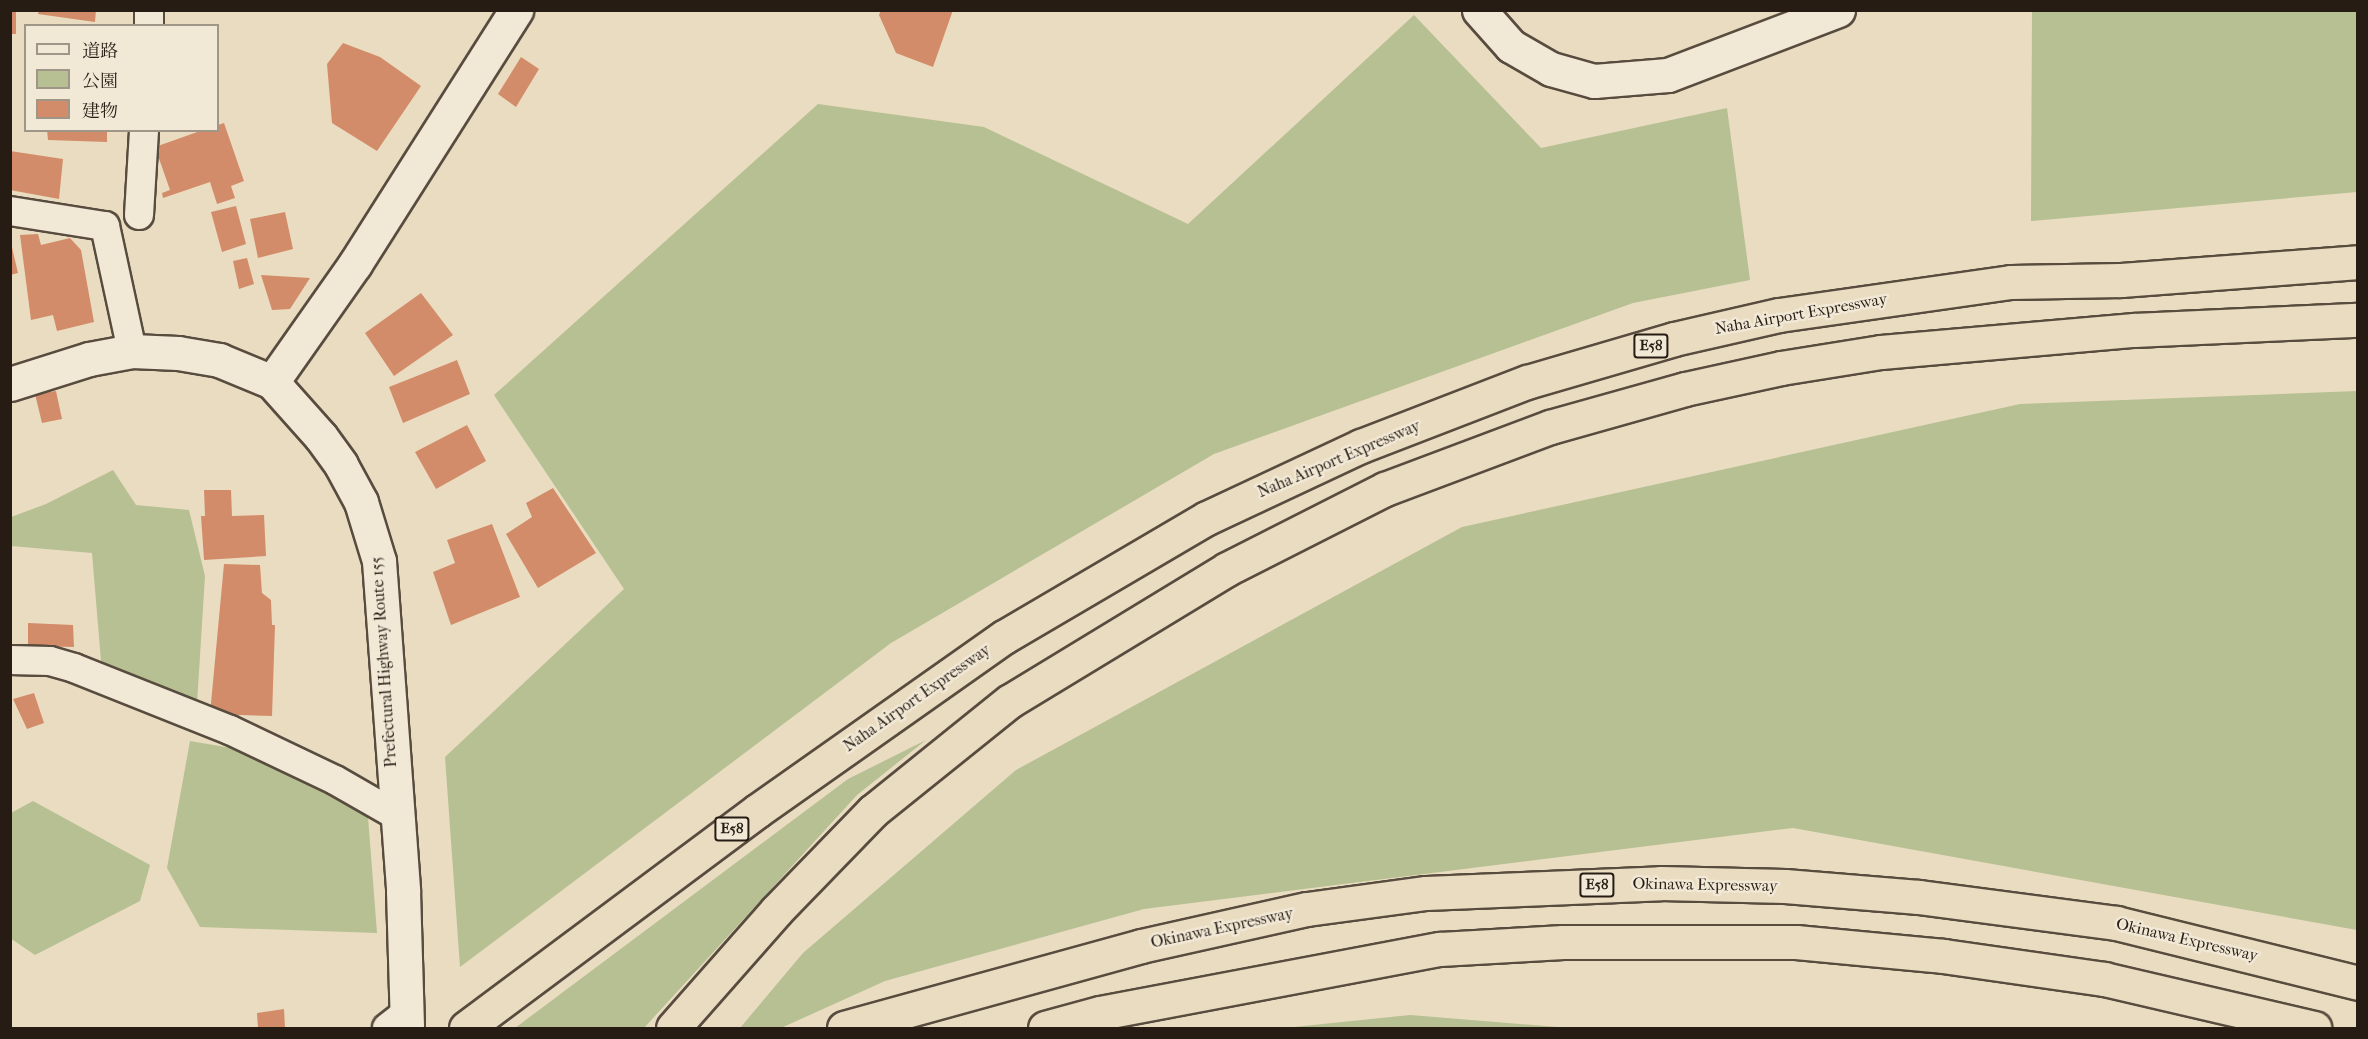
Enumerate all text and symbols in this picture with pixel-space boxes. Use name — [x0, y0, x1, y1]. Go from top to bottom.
legend — [24, 24, 219, 132]
text: 道路 — [82, 41, 118, 62]
text: 公園 — [82, 71, 118, 92]
text: 建物 — [82, 101, 118, 122]
street label: Naha Airport Expressway — [1713, 289, 1889, 339]
road number: E58 — [1633, 334, 1669, 358]
street label: Naha Airport Expressway — [1255, 416, 1423, 502]
street label: Prefectural Highway Route 155 — [367, 556, 401, 768]
street label: Naha Airport Expressway — [840, 640, 994, 756]
road number: E58 — [714, 817, 750, 841]
road number: E58 — [1579, 873, 1615, 897]
street label: Okinawa Expressway — [1632, 874, 1778, 896]
street label: Okinawa Expressway — [1149, 904, 1295, 952]
street label: Okinawa Expressway — [2114, 914, 2260, 966]

